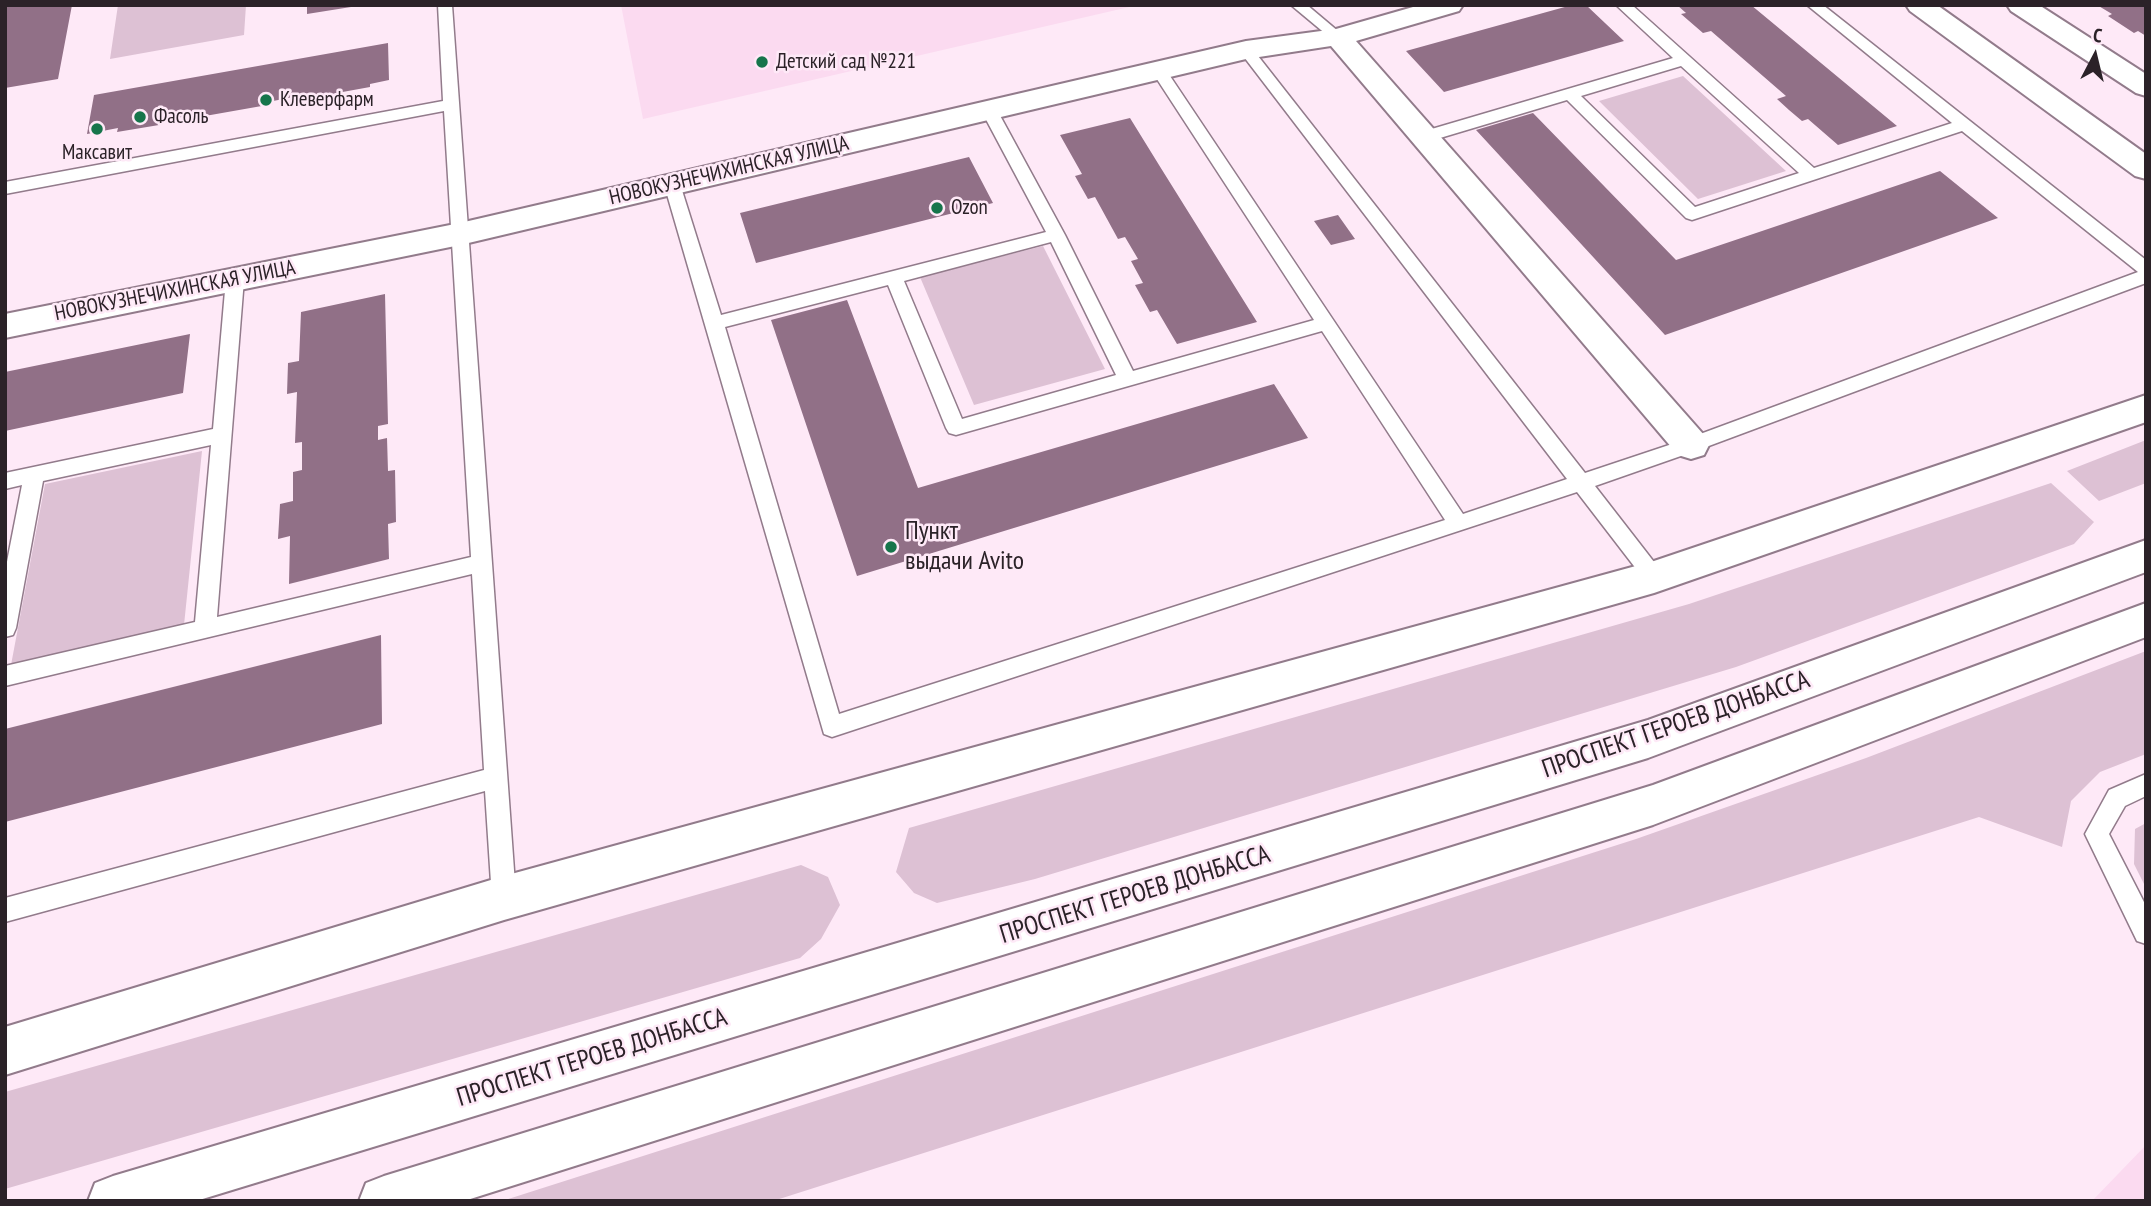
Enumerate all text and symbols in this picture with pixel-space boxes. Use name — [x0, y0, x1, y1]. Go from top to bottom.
north arrow — [2060, 21, 2130, 91]
text: С — [2092, 23, 2103, 48]
place label: Детский сад №221 — [776, 49, 916, 75]
marker: Детский сад №221 — [754, 54, 770, 70]
place label: Клеверфарм — [280, 87, 374, 113]
marker: Клеверфарм — [258, 92, 274, 108]
place label: Фасоль — [154, 104, 208, 130]
marker: Фасоль — [132, 109, 148, 125]
marker: Максавит — [89, 121, 105, 137]
street label: НОВОКУЗНЕЧИХИНСКАЯ УЛИЦА — [607, 131, 851, 211]
place label: Максавит — [62, 140, 132, 166]
place label: Ozon — [951, 195, 988, 221]
marker: Ozon — [929, 200, 945, 216]
street label: НОВОКУЗНЕЧИХИНСКАЯ УЛИЦА — [52, 255, 298, 327]
place label: Пункт выдачи Avito — [905, 516, 1024, 578]
marker: Пункт выдачи Avito — [883, 539, 899, 555]
street label: ПРОСПЕКТ ГЕРОЕВ ДОНБАССА — [1538, 665, 1814, 785]
street label: ПРОСПЕКТ ГЕРОЕВ ДОНБАССА — [996, 839, 1274, 951]
street label: ПРОСПЕКТ ГЕРОЕВ ДОНБАССА — [453, 1002, 731, 1114]

